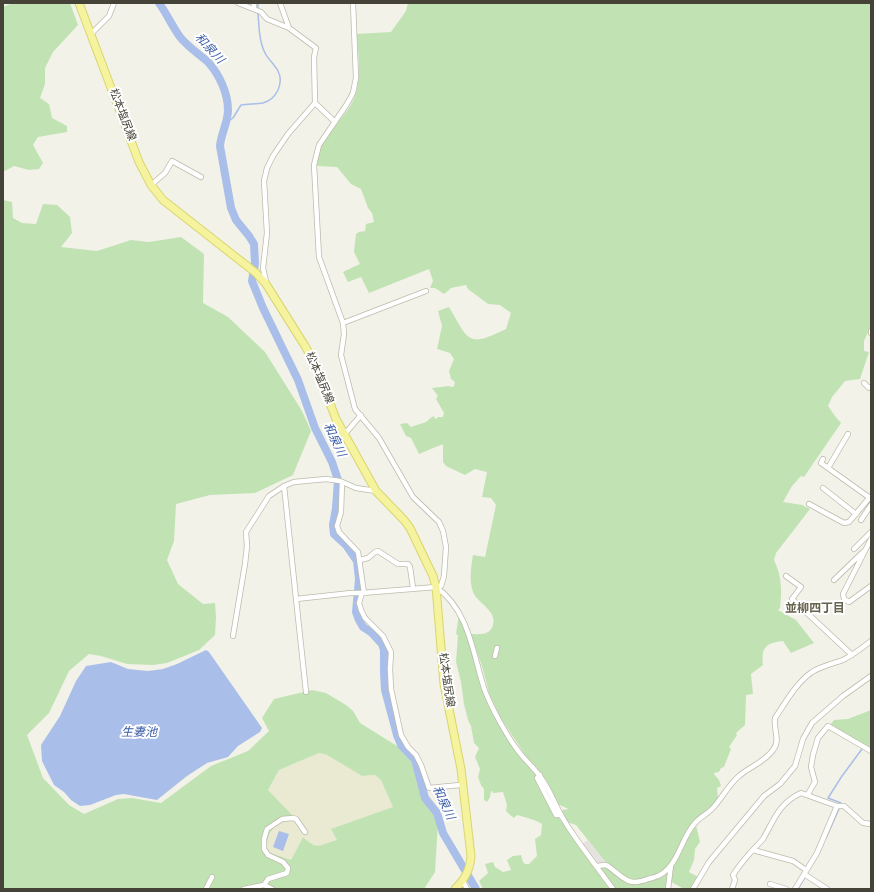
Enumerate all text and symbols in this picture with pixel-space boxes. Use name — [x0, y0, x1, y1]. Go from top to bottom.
water label: 和泉川 — [191, 31, 227, 67]
street label: 松本塩尻線 — [106, 87, 138, 143]
street label: 松本塩尻線 — [302, 350, 336, 406]
water label: 和泉川 — [320, 421, 348, 459]
district label: 並柳四丁目 — [785, 602, 845, 616]
street label: 松本塩尻線 — [436, 652, 456, 708]
water label: 生妻池 — [121, 726, 157, 740]
water label: 和泉川 — [429, 784, 457, 822]

